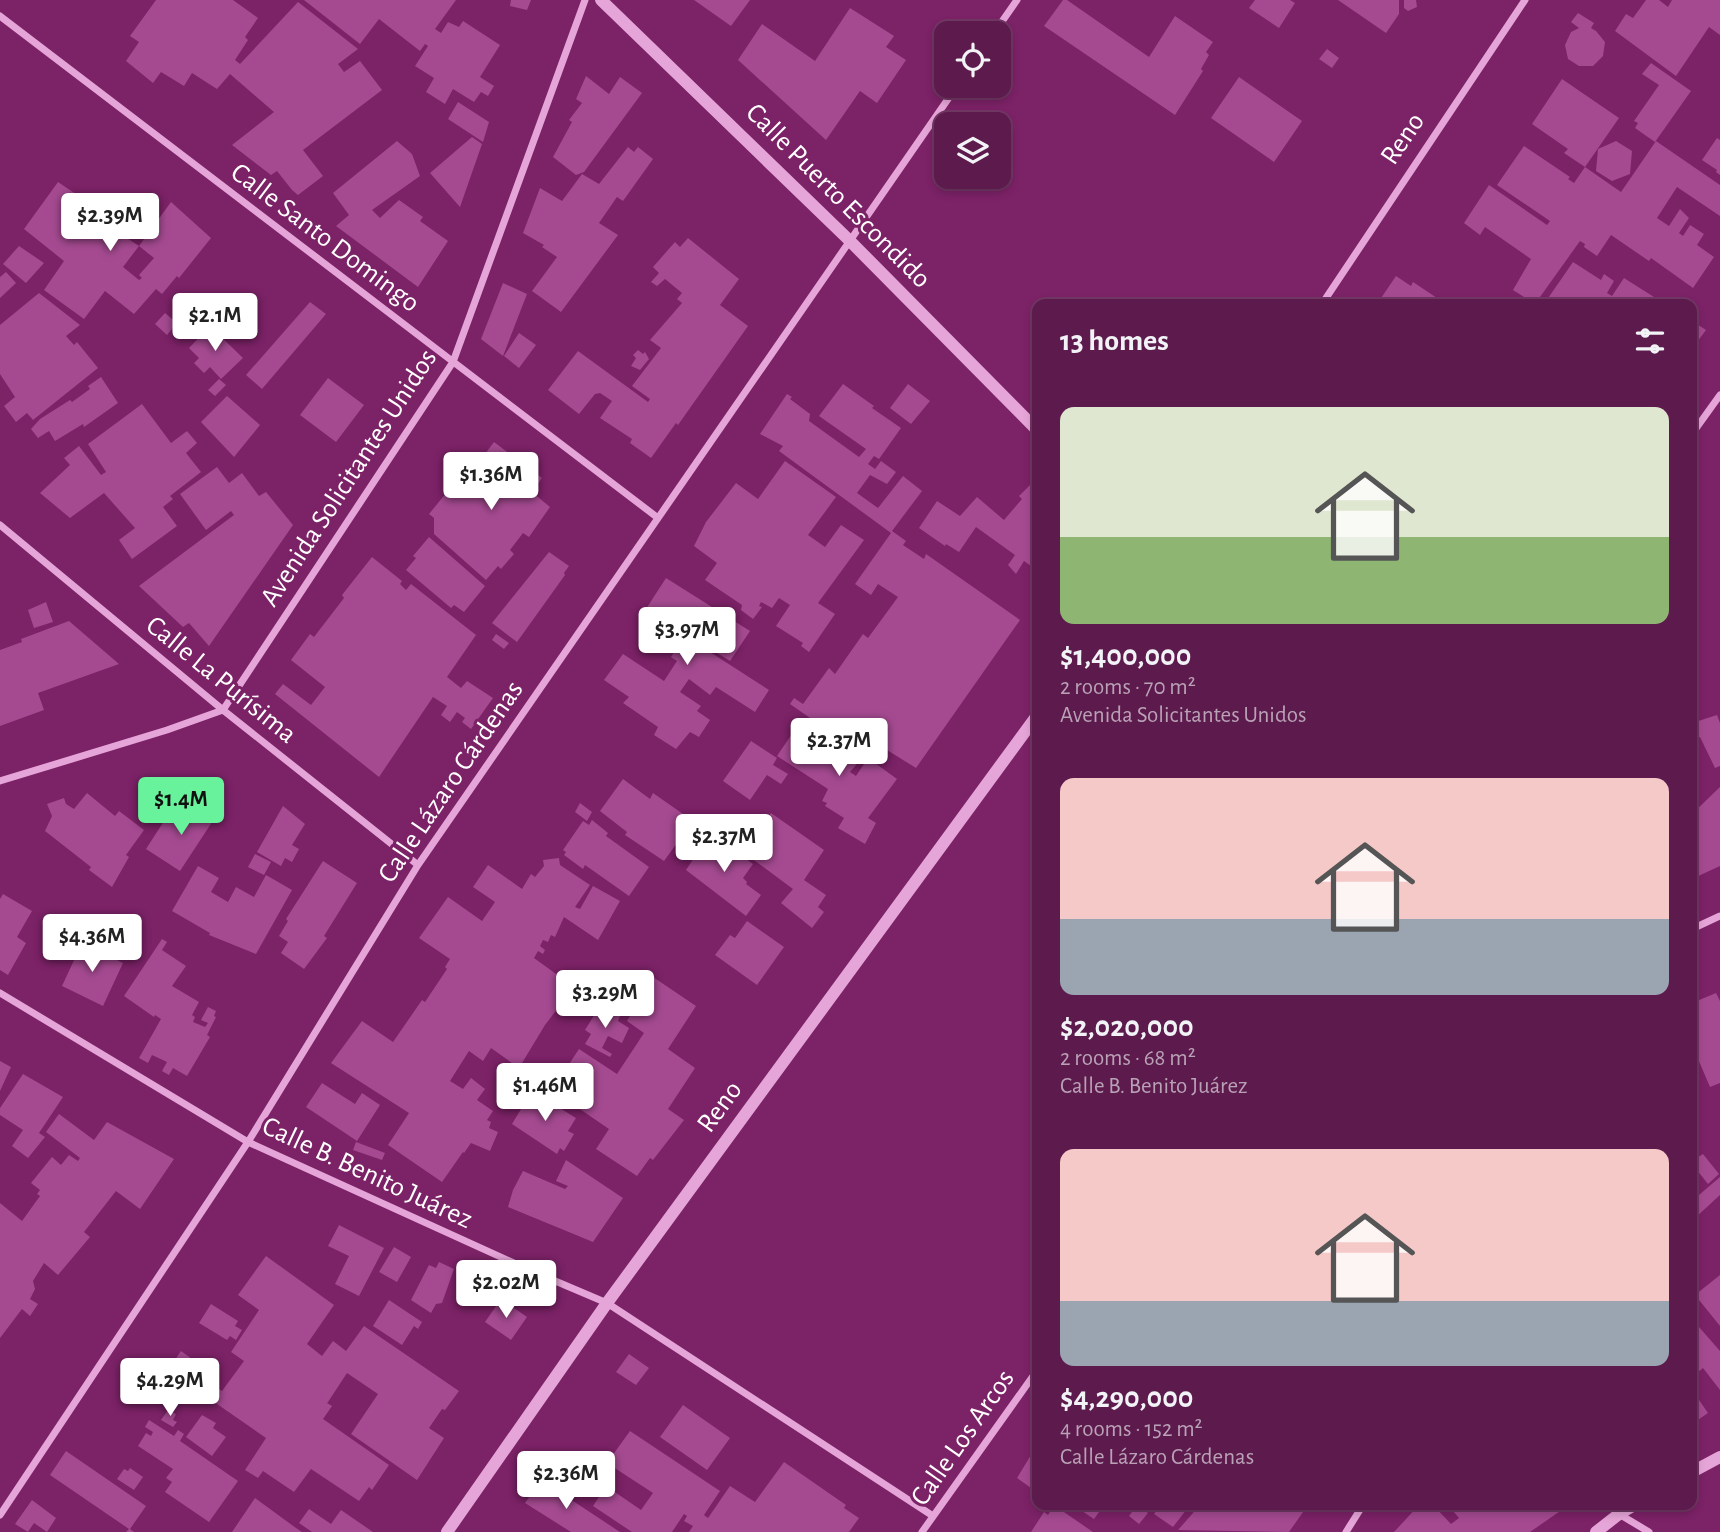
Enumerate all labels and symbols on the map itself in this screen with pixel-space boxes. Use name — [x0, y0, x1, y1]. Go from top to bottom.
street label: Calle Puerto Escondido — [740, 98, 936, 294]
street label: Reno — [1376, 108, 1430, 170]
street label: Calle Santo Domingo — [225, 158, 425, 318]
pin: $2.39M — [53, 194, 167, 253]
pin: $2.1M — [166, 294, 264, 353]
street label: Avenida Solicitantes Unidos — [256, 344, 442, 612]
pin: $1.36M — [434, 452, 548, 512]
pin: $3.97M — [630, 608, 744, 667]
street label: Calle La Purísima — [140, 611, 302, 749]
street label: Calle Lázaro Cárdenas — [373, 676, 529, 888]
pin: $2.37M — [782, 718, 896, 778]
pin: $1.4M — [132, 778, 230, 837]
pin: $2.37M — [667, 814, 781, 874]
pin: $4.36M — [35, 914, 149, 974]
pin: $3.29M — [548, 970, 662, 1030]
pin: $1.46M — [488, 1064, 602, 1123]
street label: Reno — [692, 1076, 748, 1138]
street label: Calle B. Benito Juárez — [258, 1112, 476, 1234]
pin: $2.02M — [449, 1260, 563, 1320]
pin: $4.29M — [113, 1358, 227, 1418]
street label: Calle Los Arcos — [906, 1365, 1020, 1511]
pin: $2.36M — [509, 1452, 623, 1511]

